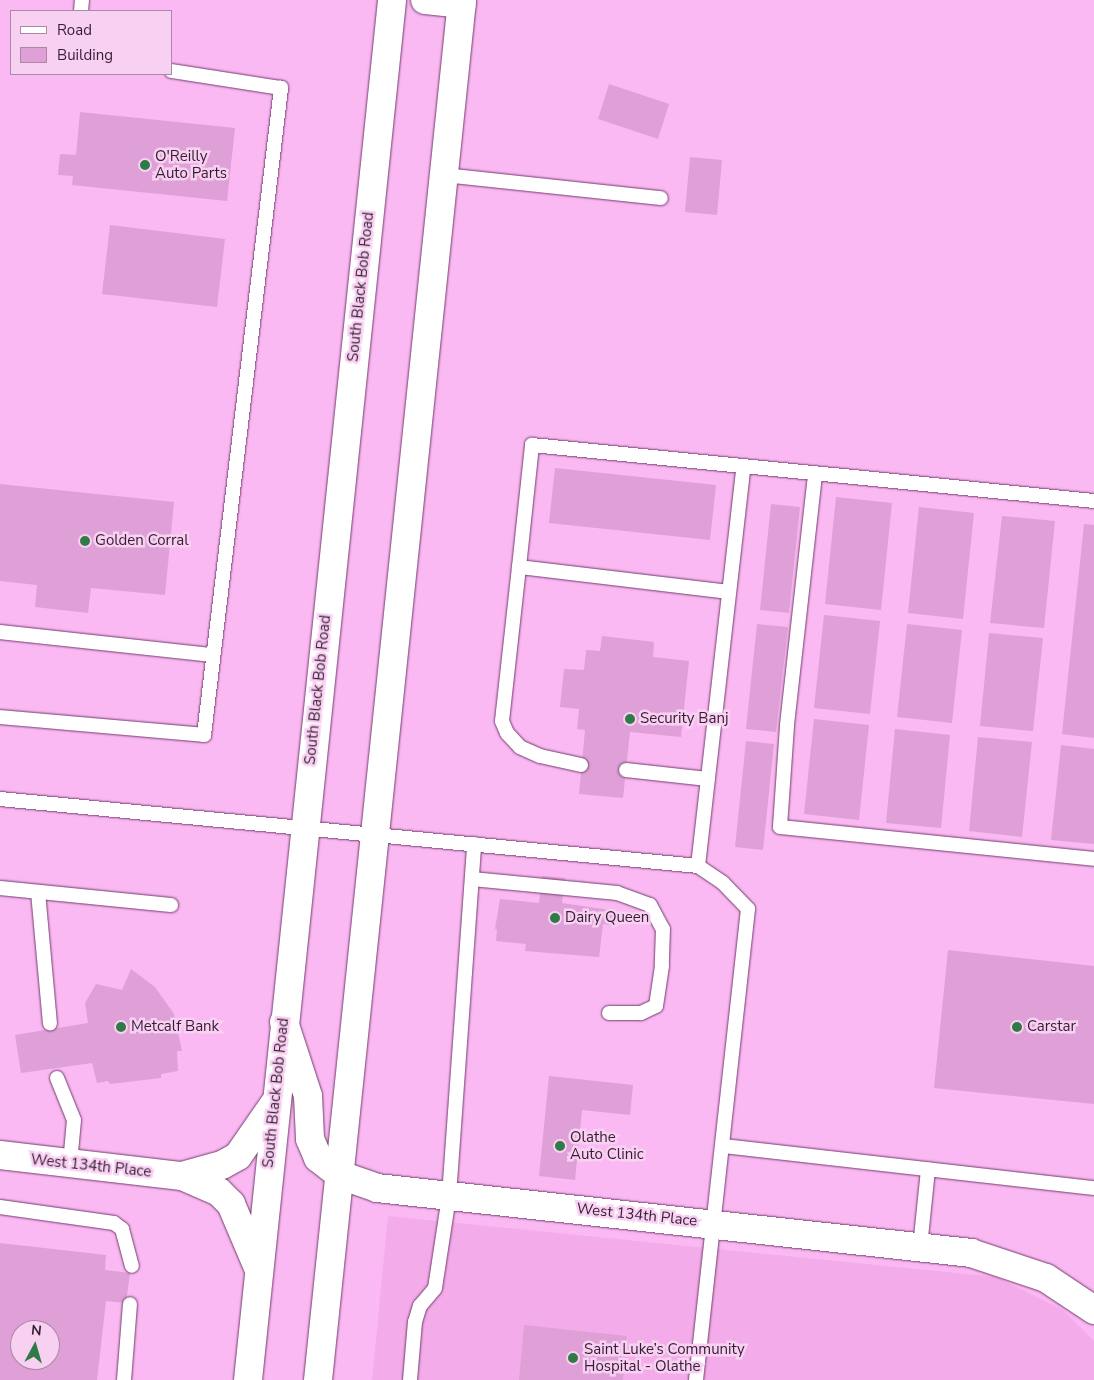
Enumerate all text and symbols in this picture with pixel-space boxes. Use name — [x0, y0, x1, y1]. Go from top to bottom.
legend — [10, 10, 172, 75]
text: Road — [57, 20, 92, 40]
text: Building — [57, 45, 113, 65]
place label: O'Reilly Auto Parts — [155, 147, 227, 182]
marker: O'Reilly Auto Parts — [139, 159, 151, 171]
street label: South Black Bob Road — [344, 211, 378, 363]
place label: Golden Corral — [95, 532, 189, 550]
marker: Golden Corral — [79, 535, 91, 547]
street label: South Black Bob Road — [301, 614, 335, 766]
place label: Security Banj — [640, 710, 728, 728]
marker: Security Banj — [624, 713, 636, 725]
place label: Dairy Queen — [565, 909, 649, 927]
marker: Dairy Queen — [549, 912, 561, 924]
street label: South Black Bob Road — [259, 1017, 293, 1169]
place label: Metcalf Bank — [131, 1018, 219, 1036]
place label: Carstar — [1027, 1018, 1076, 1036]
marker: Metcalf Bank — [115, 1021, 127, 1033]
marker: Carstar — [1011, 1021, 1023, 1033]
place label: Olathe Auto Clinic — [570, 1128, 644, 1163]
marker: Olathe Auto Clinic — [554, 1140, 566, 1152]
street label: West 134th Place — [30, 1151, 152, 1181]
street label: West 134th Place — [576, 1200, 698, 1230]
north arrow — [10, 1320, 60, 1370]
text: N — [30, 1321, 43, 1341]
place label: Saint Luke’s Community Hospital - Olathe — [584, 1340, 745, 1375]
marker: Saint Luke’s Community Hospital - Olathe — [566, 1351, 580, 1365]

